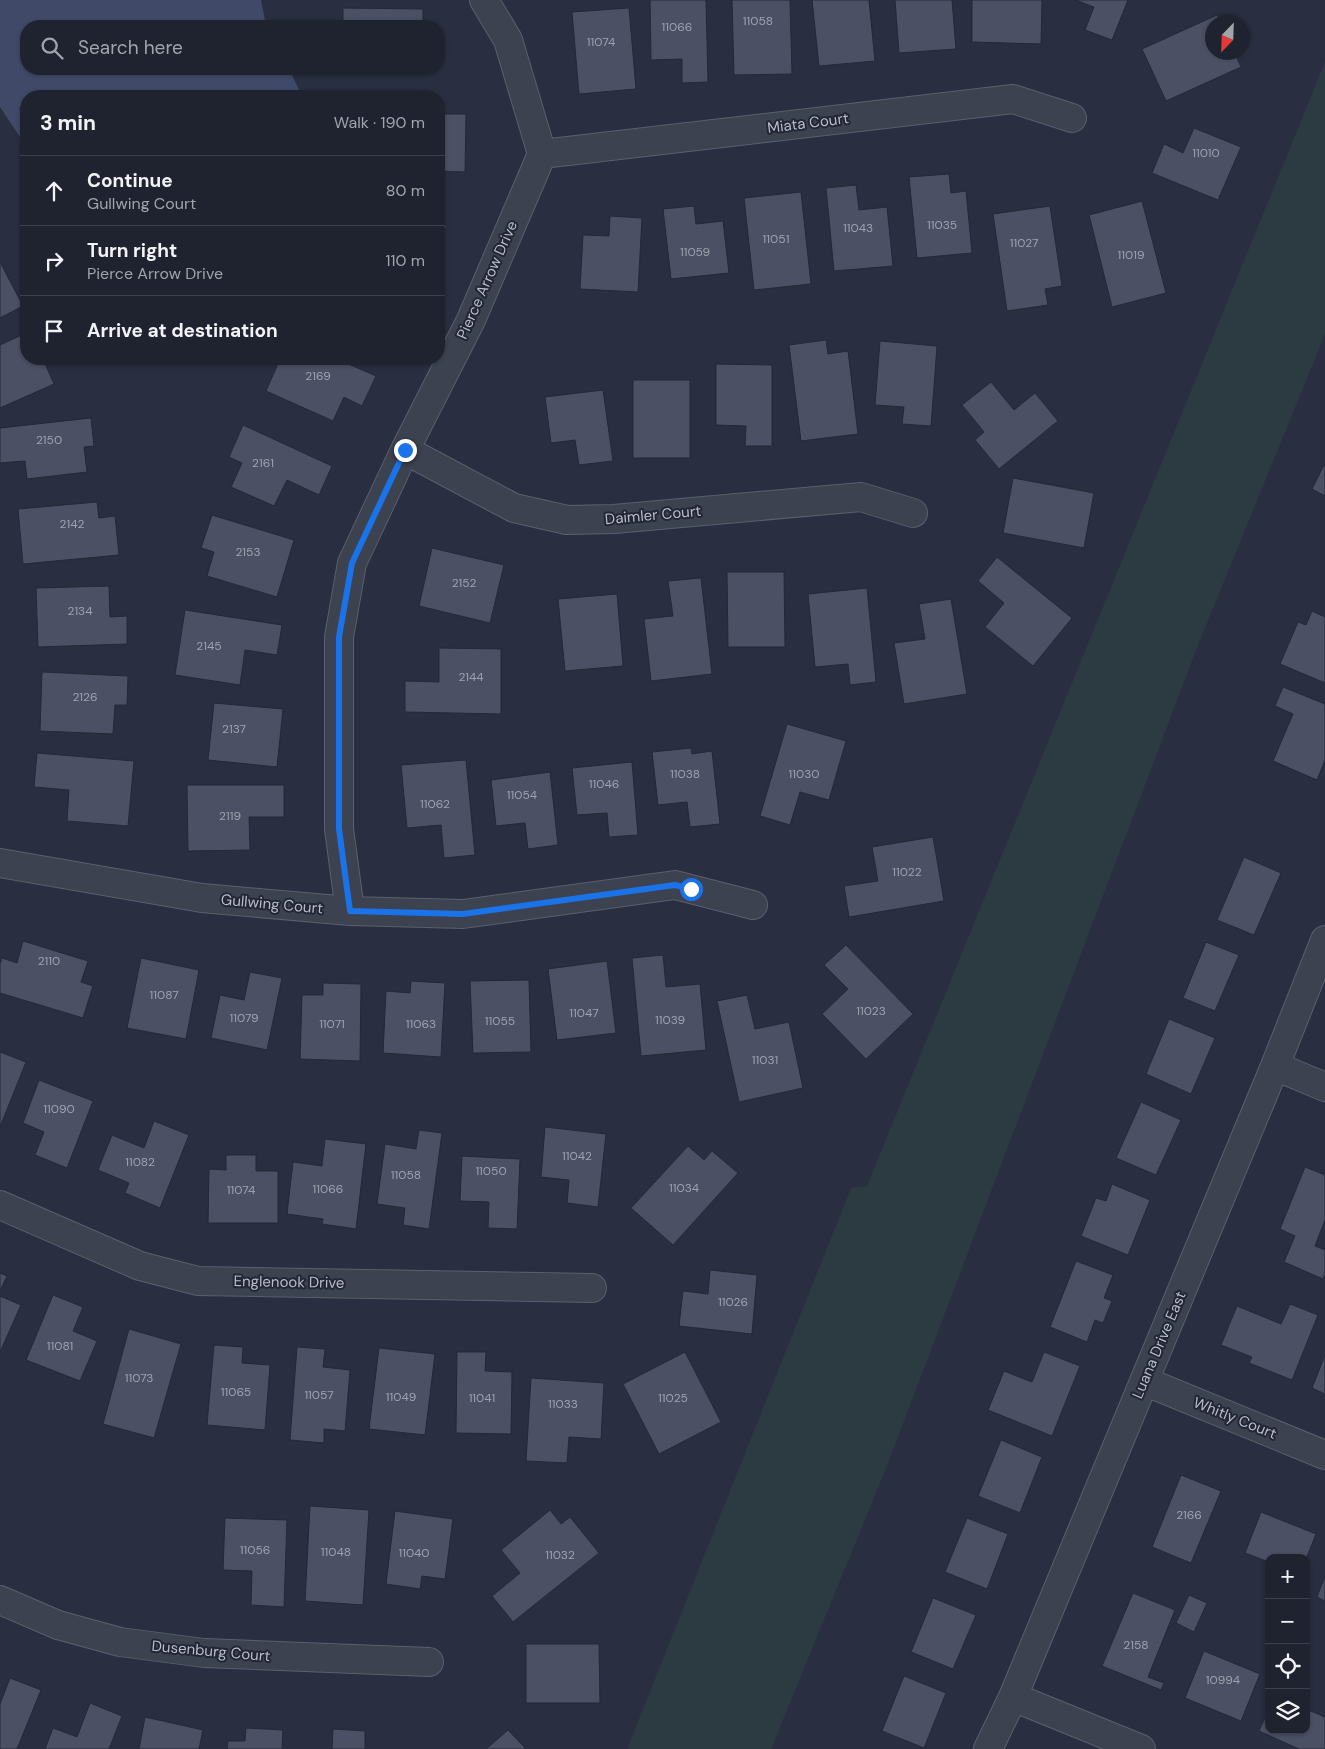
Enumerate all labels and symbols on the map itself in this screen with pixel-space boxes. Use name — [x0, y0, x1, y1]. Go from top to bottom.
house number: 11058 — [743, 13, 773, 29]
north arrow — [1205, 15, 1250, 60]
house number: 11066 — [662, 19, 692, 35]
house number: 11074 — [587, 34, 615, 50]
street label: Miata Court — [766, 108, 850, 138]
house number: 11010 — [1192, 145, 1220, 161]
house number: 11035 — [927, 217, 957, 233]
street label: Pierce Arrow Drive — [452, 218, 522, 342]
house number: 11043 — [843, 220, 873, 236]
house number: 11051 — [763, 231, 789, 247]
house number: 11027 — [1010, 235, 1038, 251]
house number: 11059 — [680, 244, 710, 260]
house number: 11019 — [1118, 247, 1144, 263]
house number: 2169 — [305, 368, 331, 384]
house number: 2150 — [36, 432, 62, 448]
route end — [394, 439, 417, 462]
house number: 2161 — [252, 455, 274, 471]
street label: Daimler Court — [604, 501, 702, 529]
house number: 2142 — [60, 516, 85, 532]
house number: 2153 — [235, 544, 261, 560]
house number: 2152 — [452, 575, 476, 591]
house number: 2134 — [67, 603, 93, 619]
house number: 2145 — [196, 638, 222, 654]
house number: 2144 — [458, 669, 484, 685]
house number: 2126 — [72, 689, 98, 705]
house number: 2137 — [222, 721, 246, 737]
house number: 11038 — [670, 766, 700, 782]
house number: 11030 — [789, 766, 820, 782]
house number: 11046 — [589, 776, 619, 792]
house number: 11054 — [507, 787, 537, 803]
house number: 11062 — [420, 796, 450, 812]
house number: 2119 — [219, 808, 241, 824]
house number: 11022 — [892, 864, 922, 880]
route start — [680, 878, 703, 901]
street label: Gullwing Court — [220, 890, 324, 918]
house number: 2110 — [38, 953, 60, 969]
house number: 11087 — [149, 987, 179, 1003]
house number: 11023 — [856, 1003, 886, 1019]
house number: 11047 — [569, 1005, 599, 1021]
house number: 11079 — [229, 1010, 259, 1026]
house number: 11039 — [655, 1012, 685, 1028]
house number: 11055 — [485, 1013, 515, 1029]
house number: 11071 — [319, 1016, 345, 1032]
house number: 11063 — [406, 1016, 436, 1032]
house number: 11031 — [752, 1052, 778, 1068]
house number: 11090 — [43, 1101, 75, 1117]
house number: 11042 — [562, 1148, 592, 1164]
house number: 11082 — [125, 1154, 155, 1170]
house number: 11050 — [475, 1163, 507, 1179]
house number: 11058 — [391, 1167, 421, 1183]
house number: 11034 — [669, 1180, 699, 1196]
house number: 11066 — [313, 1181, 343, 1197]
house number: 11074 — [227, 1182, 255, 1198]
street label: Englenook Drive — [233, 1271, 345, 1293]
street label: Luana Drive East — [1127, 1288, 1191, 1402]
house number: 11026 — [718, 1294, 748, 1310]
house number: 11081 — [47, 1338, 73, 1354]
house number: 11073 — [125, 1370, 153, 1386]
house number: 11065 — [221, 1384, 251, 1400]
house number: 11057 — [304, 1387, 334, 1403]
house number: 11049 — [386, 1389, 416, 1405]
house number: 11041 — [469, 1390, 495, 1406]
house number: 11025 — [658, 1390, 688, 1406]
street label: Whitly Court — [1190, 1392, 1280, 1444]
house number: 11033 — [548, 1396, 578, 1412]
house number: 2166 — [1176, 1507, 1202, 1523]
house number: 11056 — [240, 1542, 270, 1558]
house number: 11048 — [321, 1544, 351, 1560]
house number: 11040 — [398, 1545, 430, 1561]
house number: 11032 — [545, 1547, 575, 1563]
street label: Dusenburg Court — [151, 1636, 271, 1666]
house number: 2158 — [1123, 1637, 1149, 1653]
house number: 10994 — [1206, 1672, 1240, 1688]

